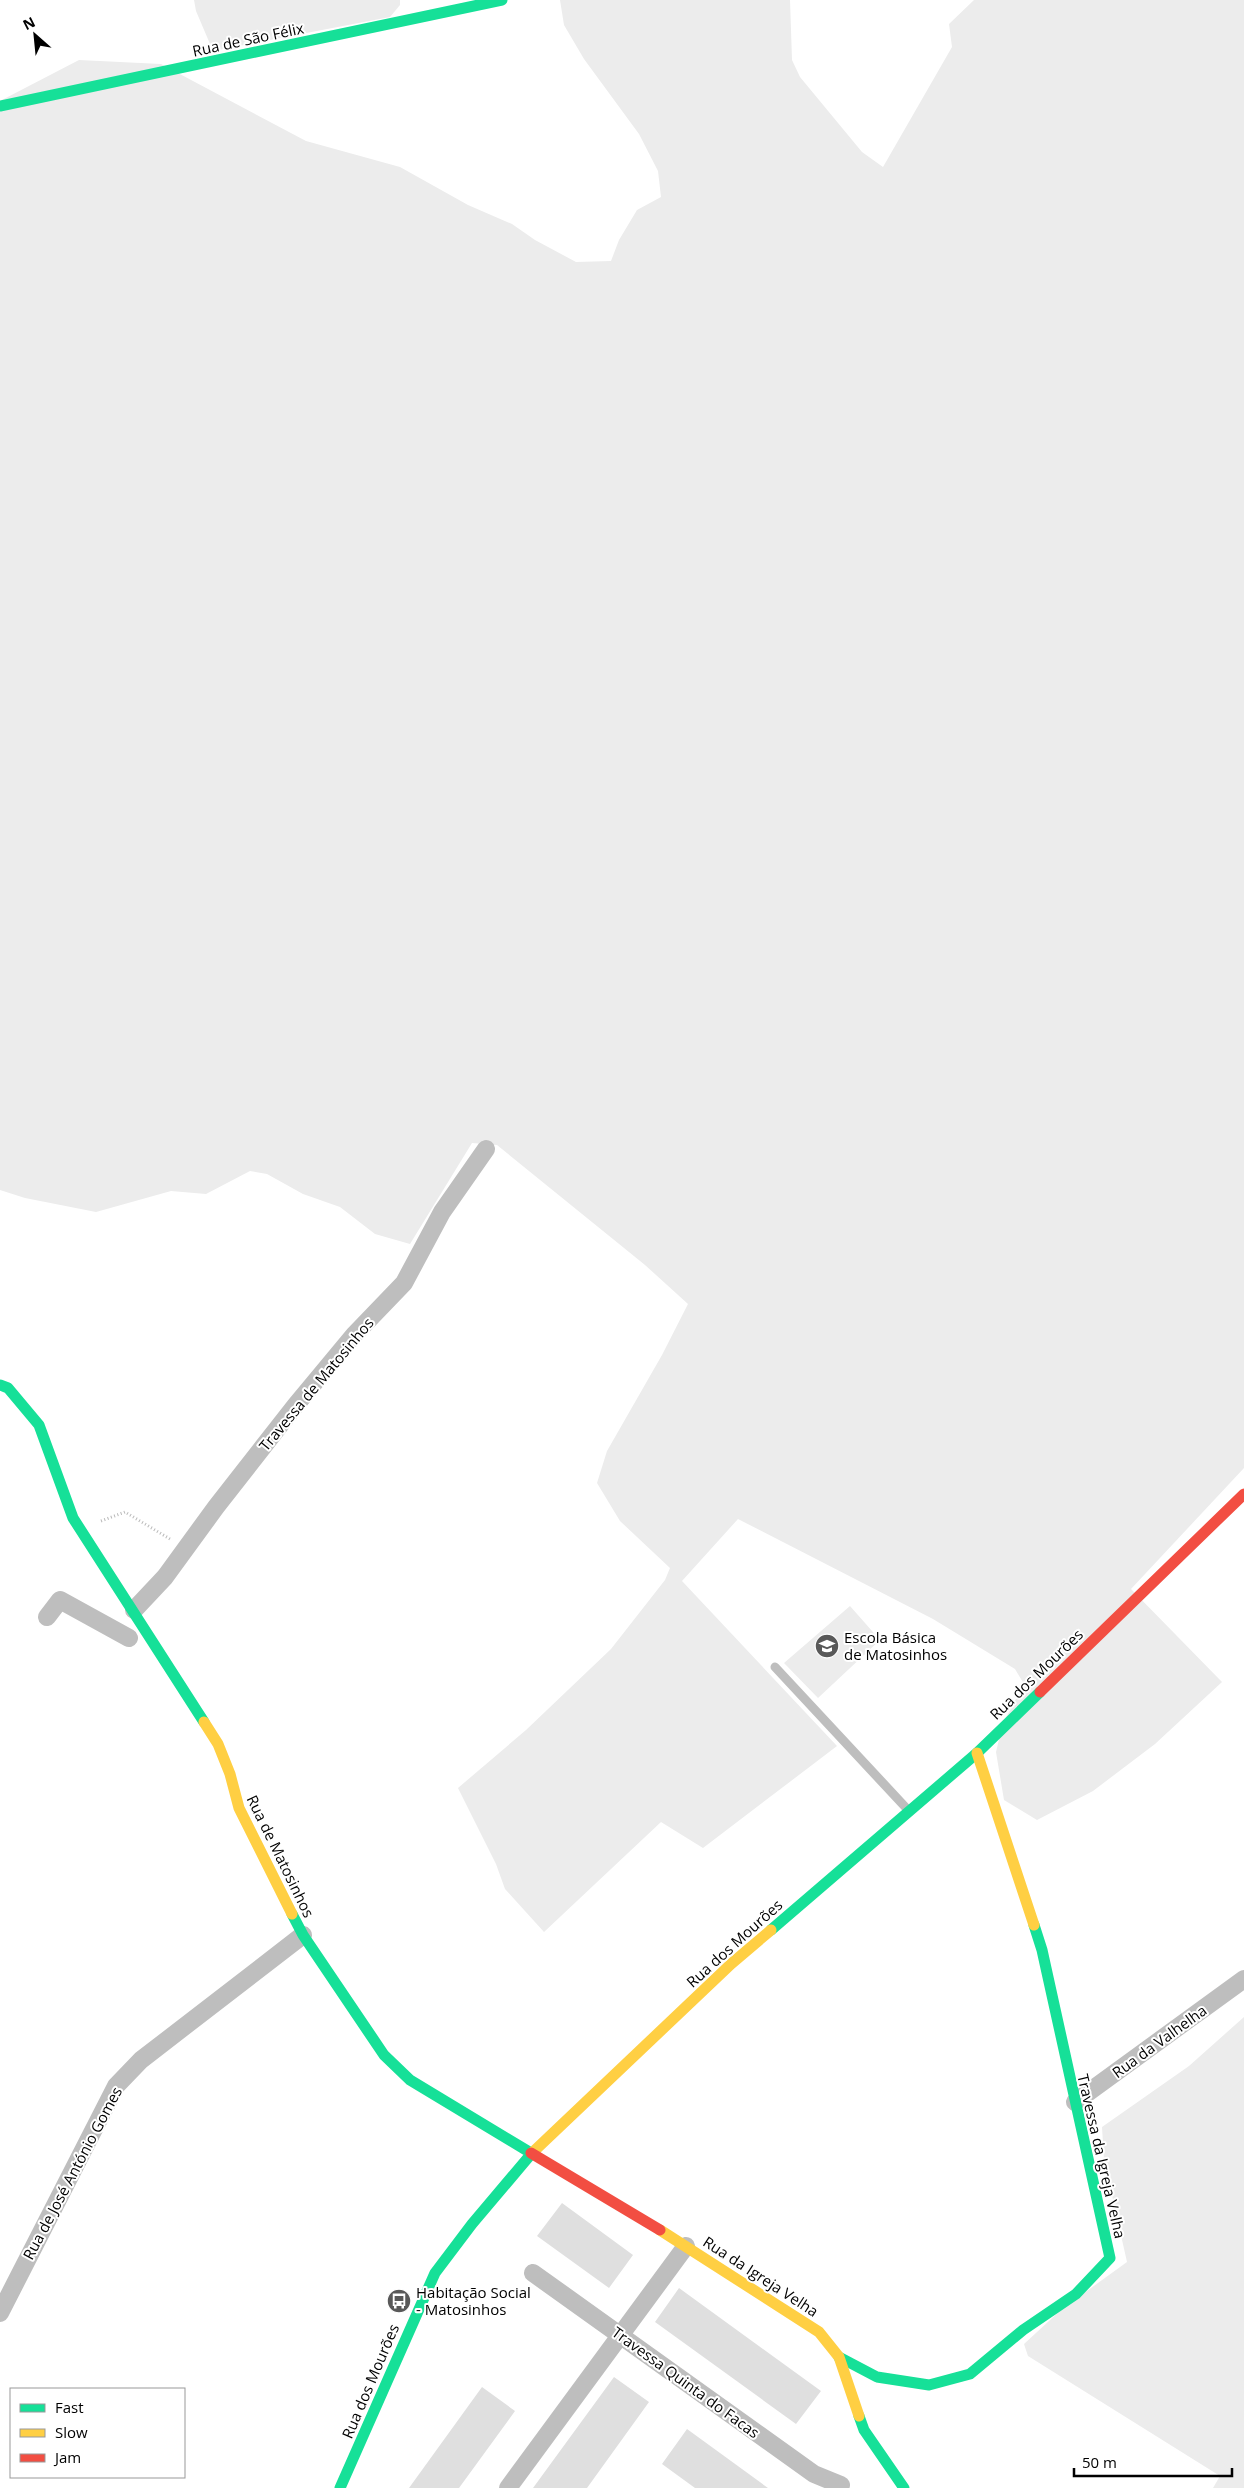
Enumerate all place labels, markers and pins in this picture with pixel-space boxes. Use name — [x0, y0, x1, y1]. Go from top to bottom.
place label: Escola Básica de Matosinhos — [844, 1627, 947, 1664]
school or university icon: Escola Básica de Matosinhos — [814, 1633, 840, 1659]
place label: Habitação Social - Matosinhos — [416, 2282, 531, 2319]
bus stop icon: Habitação Social - Matosinhos — [386, 2288, 412, 2314]

